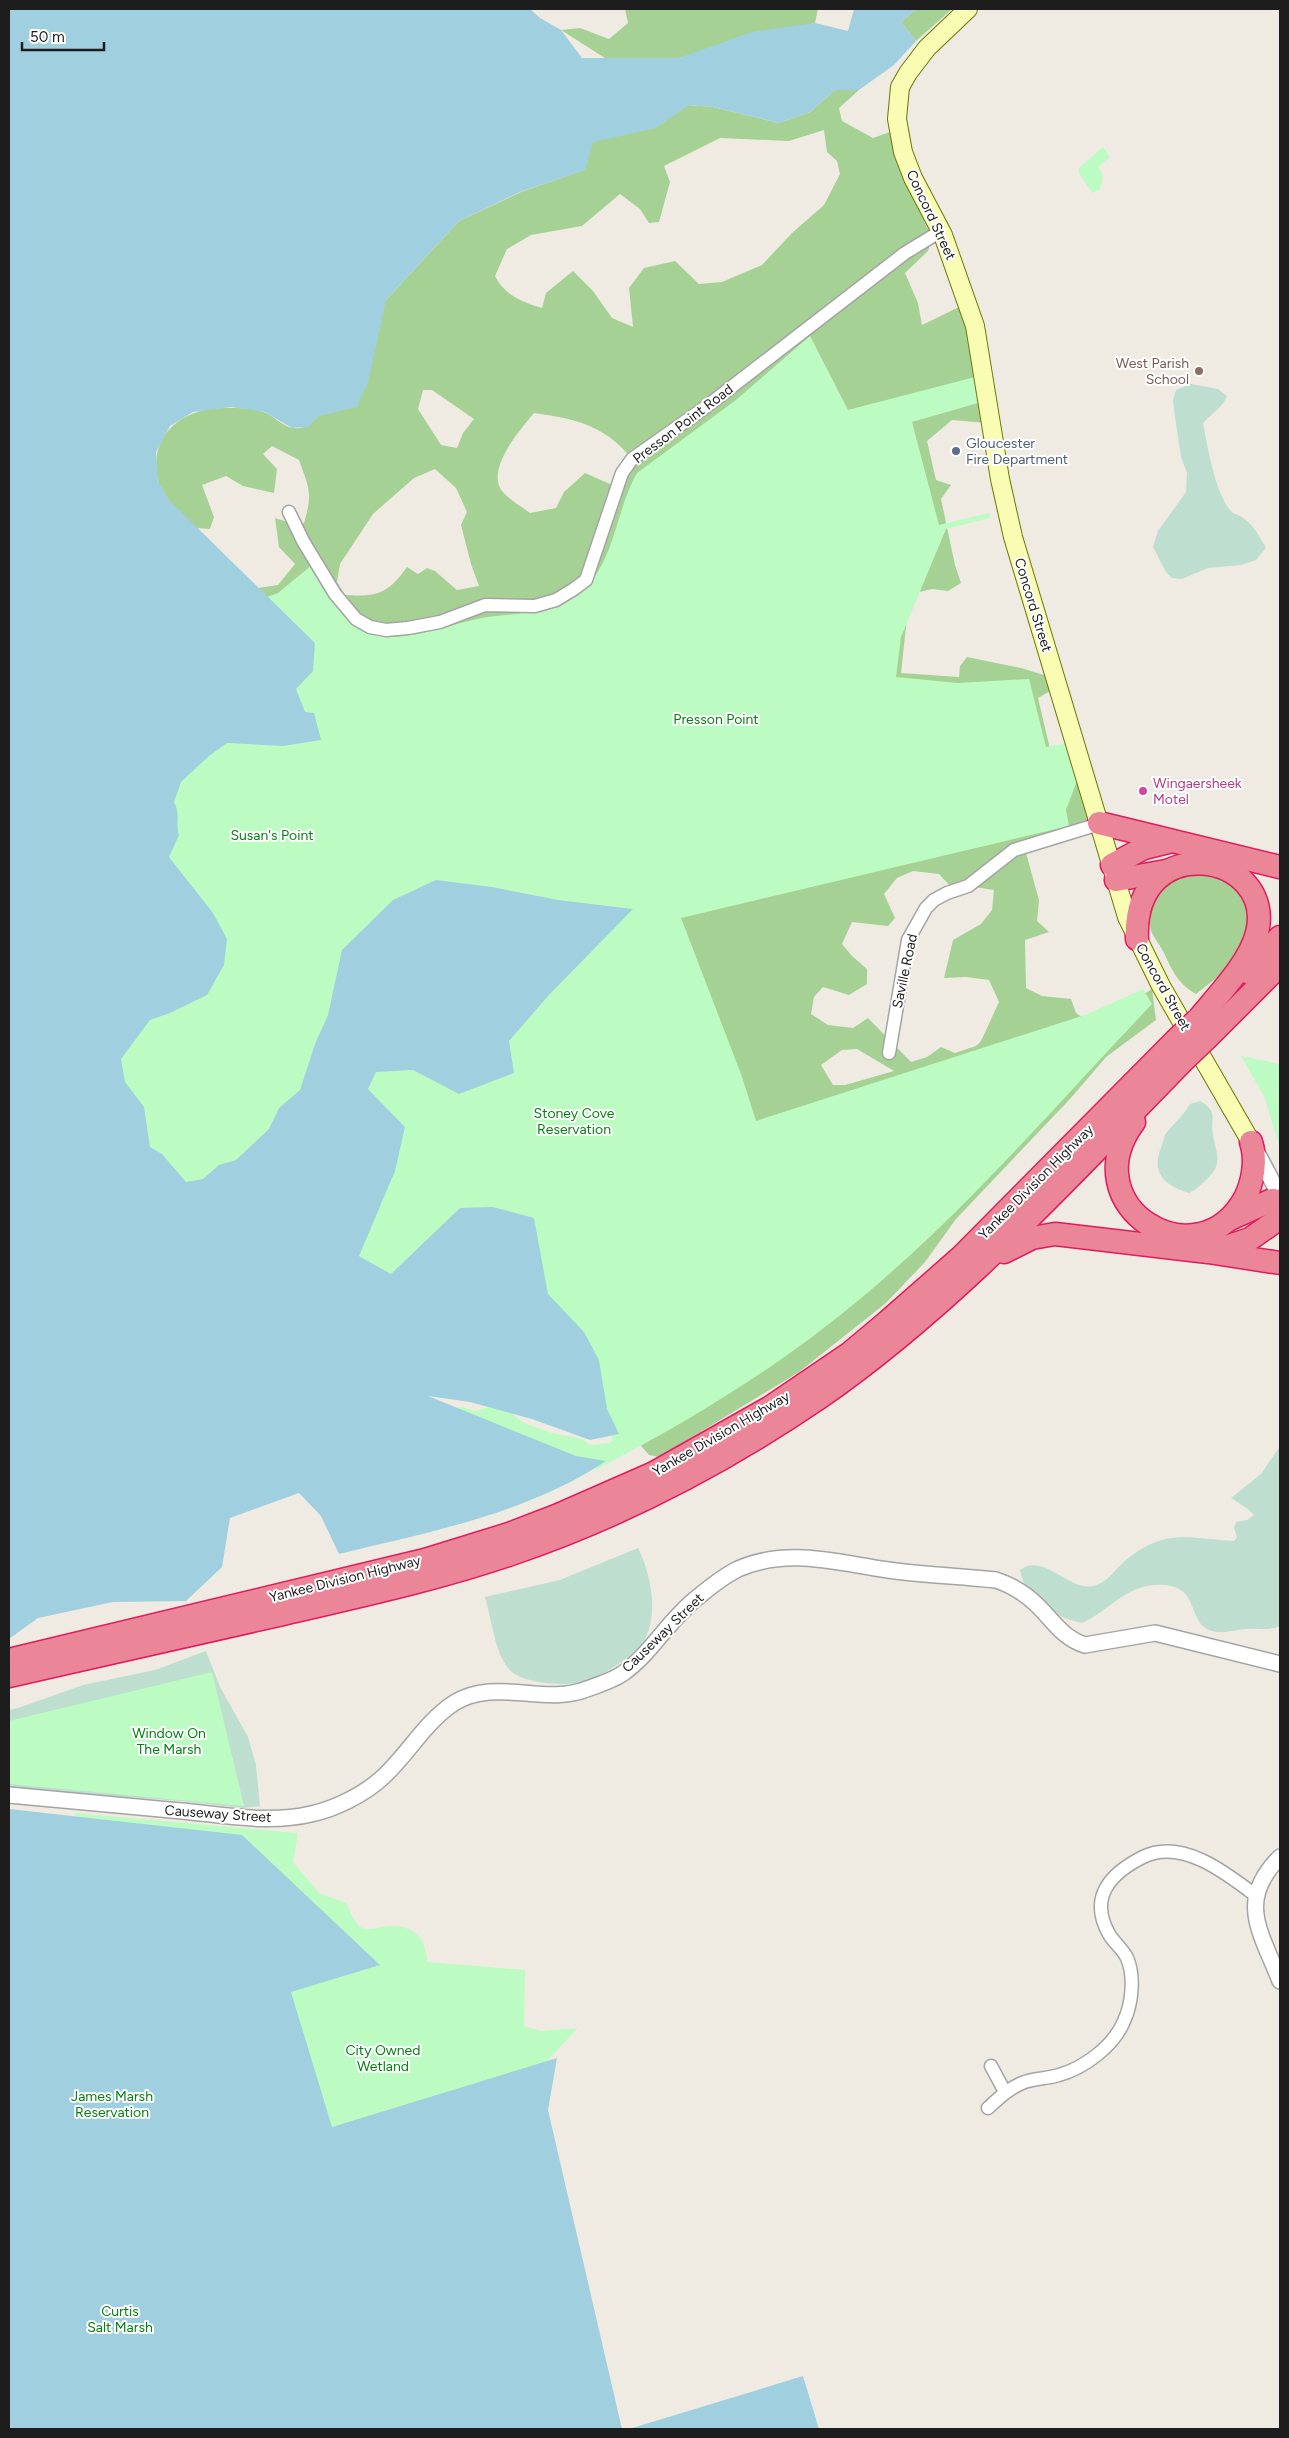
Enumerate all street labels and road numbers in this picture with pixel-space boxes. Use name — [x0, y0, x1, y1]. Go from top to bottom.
street label: Concord Street — [903, 167, 959, 263]
street label: Presson Point Road — [630, 381, 736, 467]
street label: Concord Street — [1011, 556, 1055, 654]
street label: Saville Road — [889, 932, 921, 1010]
street label: Concord Street — [1132, 940, 1194, 1034]
street label: Yankee Division Highway — [975, 1121, 1097, 1243]
street label: Yankee Division Highway — [649, 1387, 793, 1480]
street label: Yankee Division Highway — [268, 1552, 423, 1606]
street label: Causeway Street — [619, 1590, 707, 1676]
street label: Causeway Street — [164, 1802, 272, 1826]

